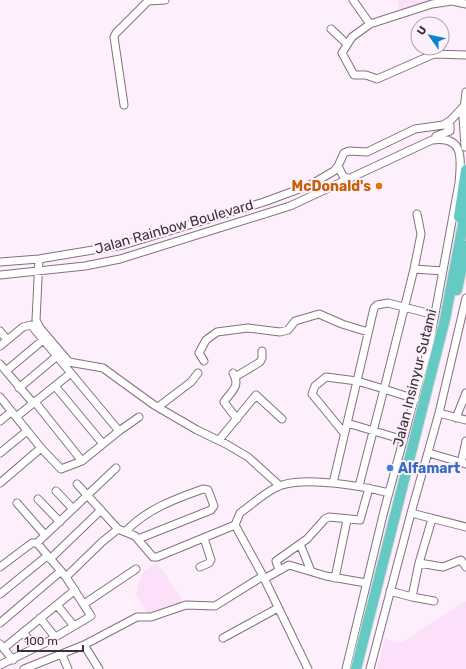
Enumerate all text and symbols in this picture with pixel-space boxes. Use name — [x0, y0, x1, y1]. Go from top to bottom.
north arrow — [410, 16, 450, 56]
text: U — [414, 24, 430, 38]
place label: McDonald's — [292, 178, 371, 195]
marker: McDonald's — [374, 181, 384, 191]
street label: Jalan Rainbow Boulevard — [93, 196, 255, 258]
street label: Jalan Insinyur Sutami — [390, 307, 440, 449]
place label: Alfamart — [398, 460, 461, 477]
marker: Alfamart — [385, 463, 395, 473]
scale bar — [18, 627, 83, 653]
text: 100 m — [24, 634, 58, 648]

